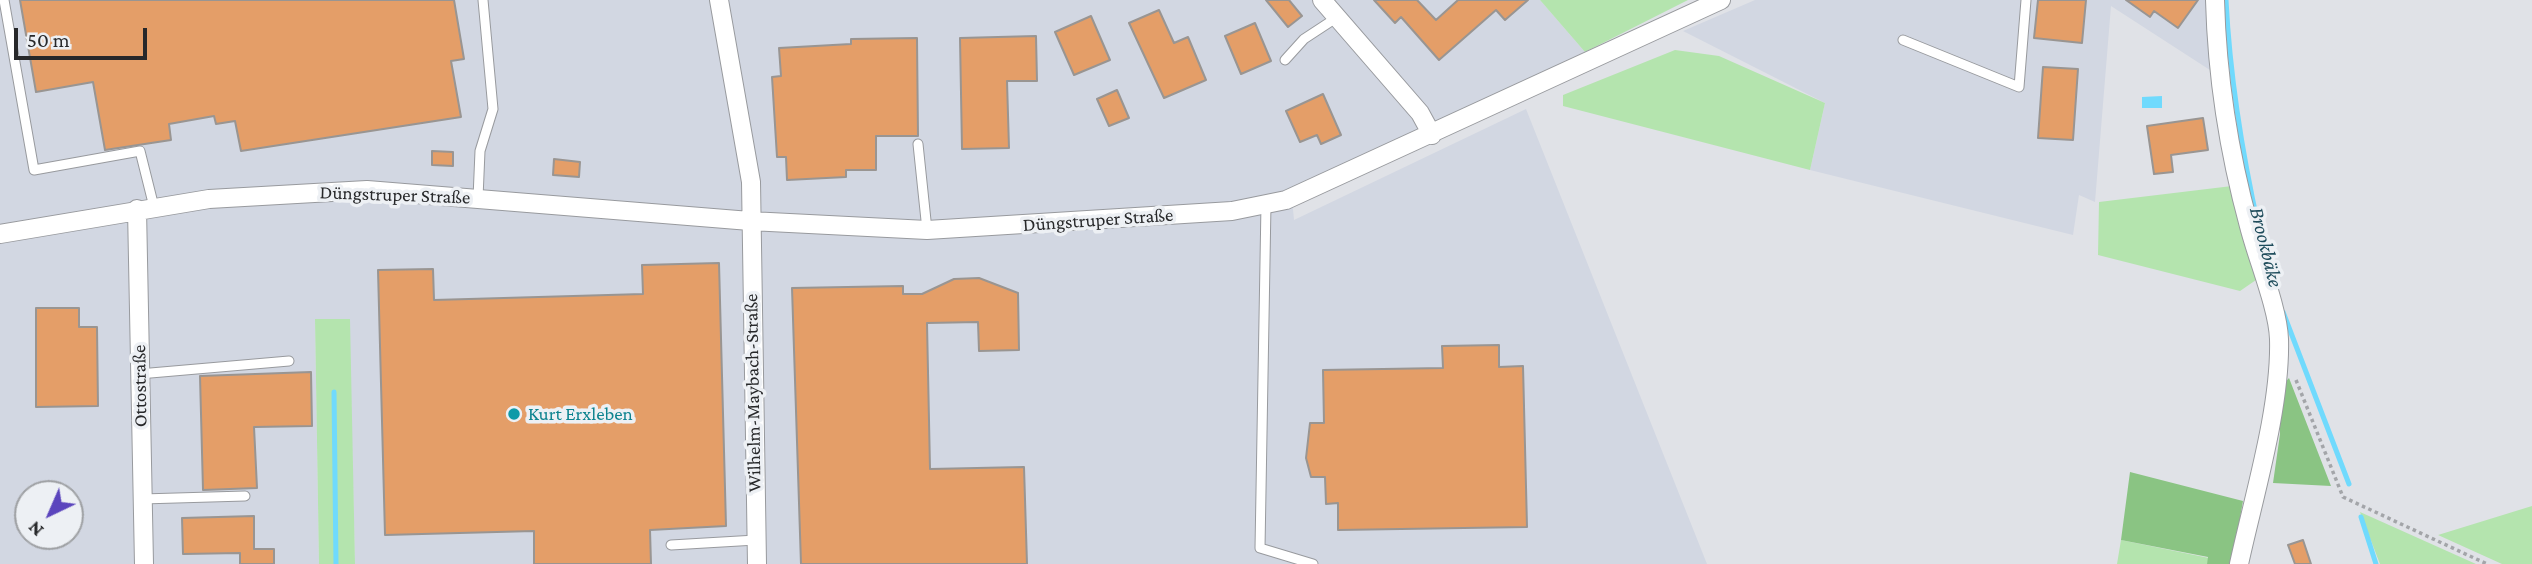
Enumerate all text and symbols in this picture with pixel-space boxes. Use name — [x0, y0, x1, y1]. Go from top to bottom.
scale bar — [18, 14, 150, 58]
text: 50 m — [27, 28, 70, 52]
street label: Düngstruper Straße — [319, 181, 471, 209]
street label: Düngstruper Straße — [1022, 203, 1174, 237]
water label: Brookbäke — [2244, 204, 2288, 290]
street label: Wilhelm-Maybach-Straße — [740, 293, 766, 493]
street label: Ottostraße — [128, 345, 152, 427]
place label: Kurt Erxleben — [528, 403, 633, 425]
marker: Kurt Erxleben — [506, 406, 522, 422]
north arrow — [14, 480, 84, 550]
text: N — [24, 517, 47, 541]

